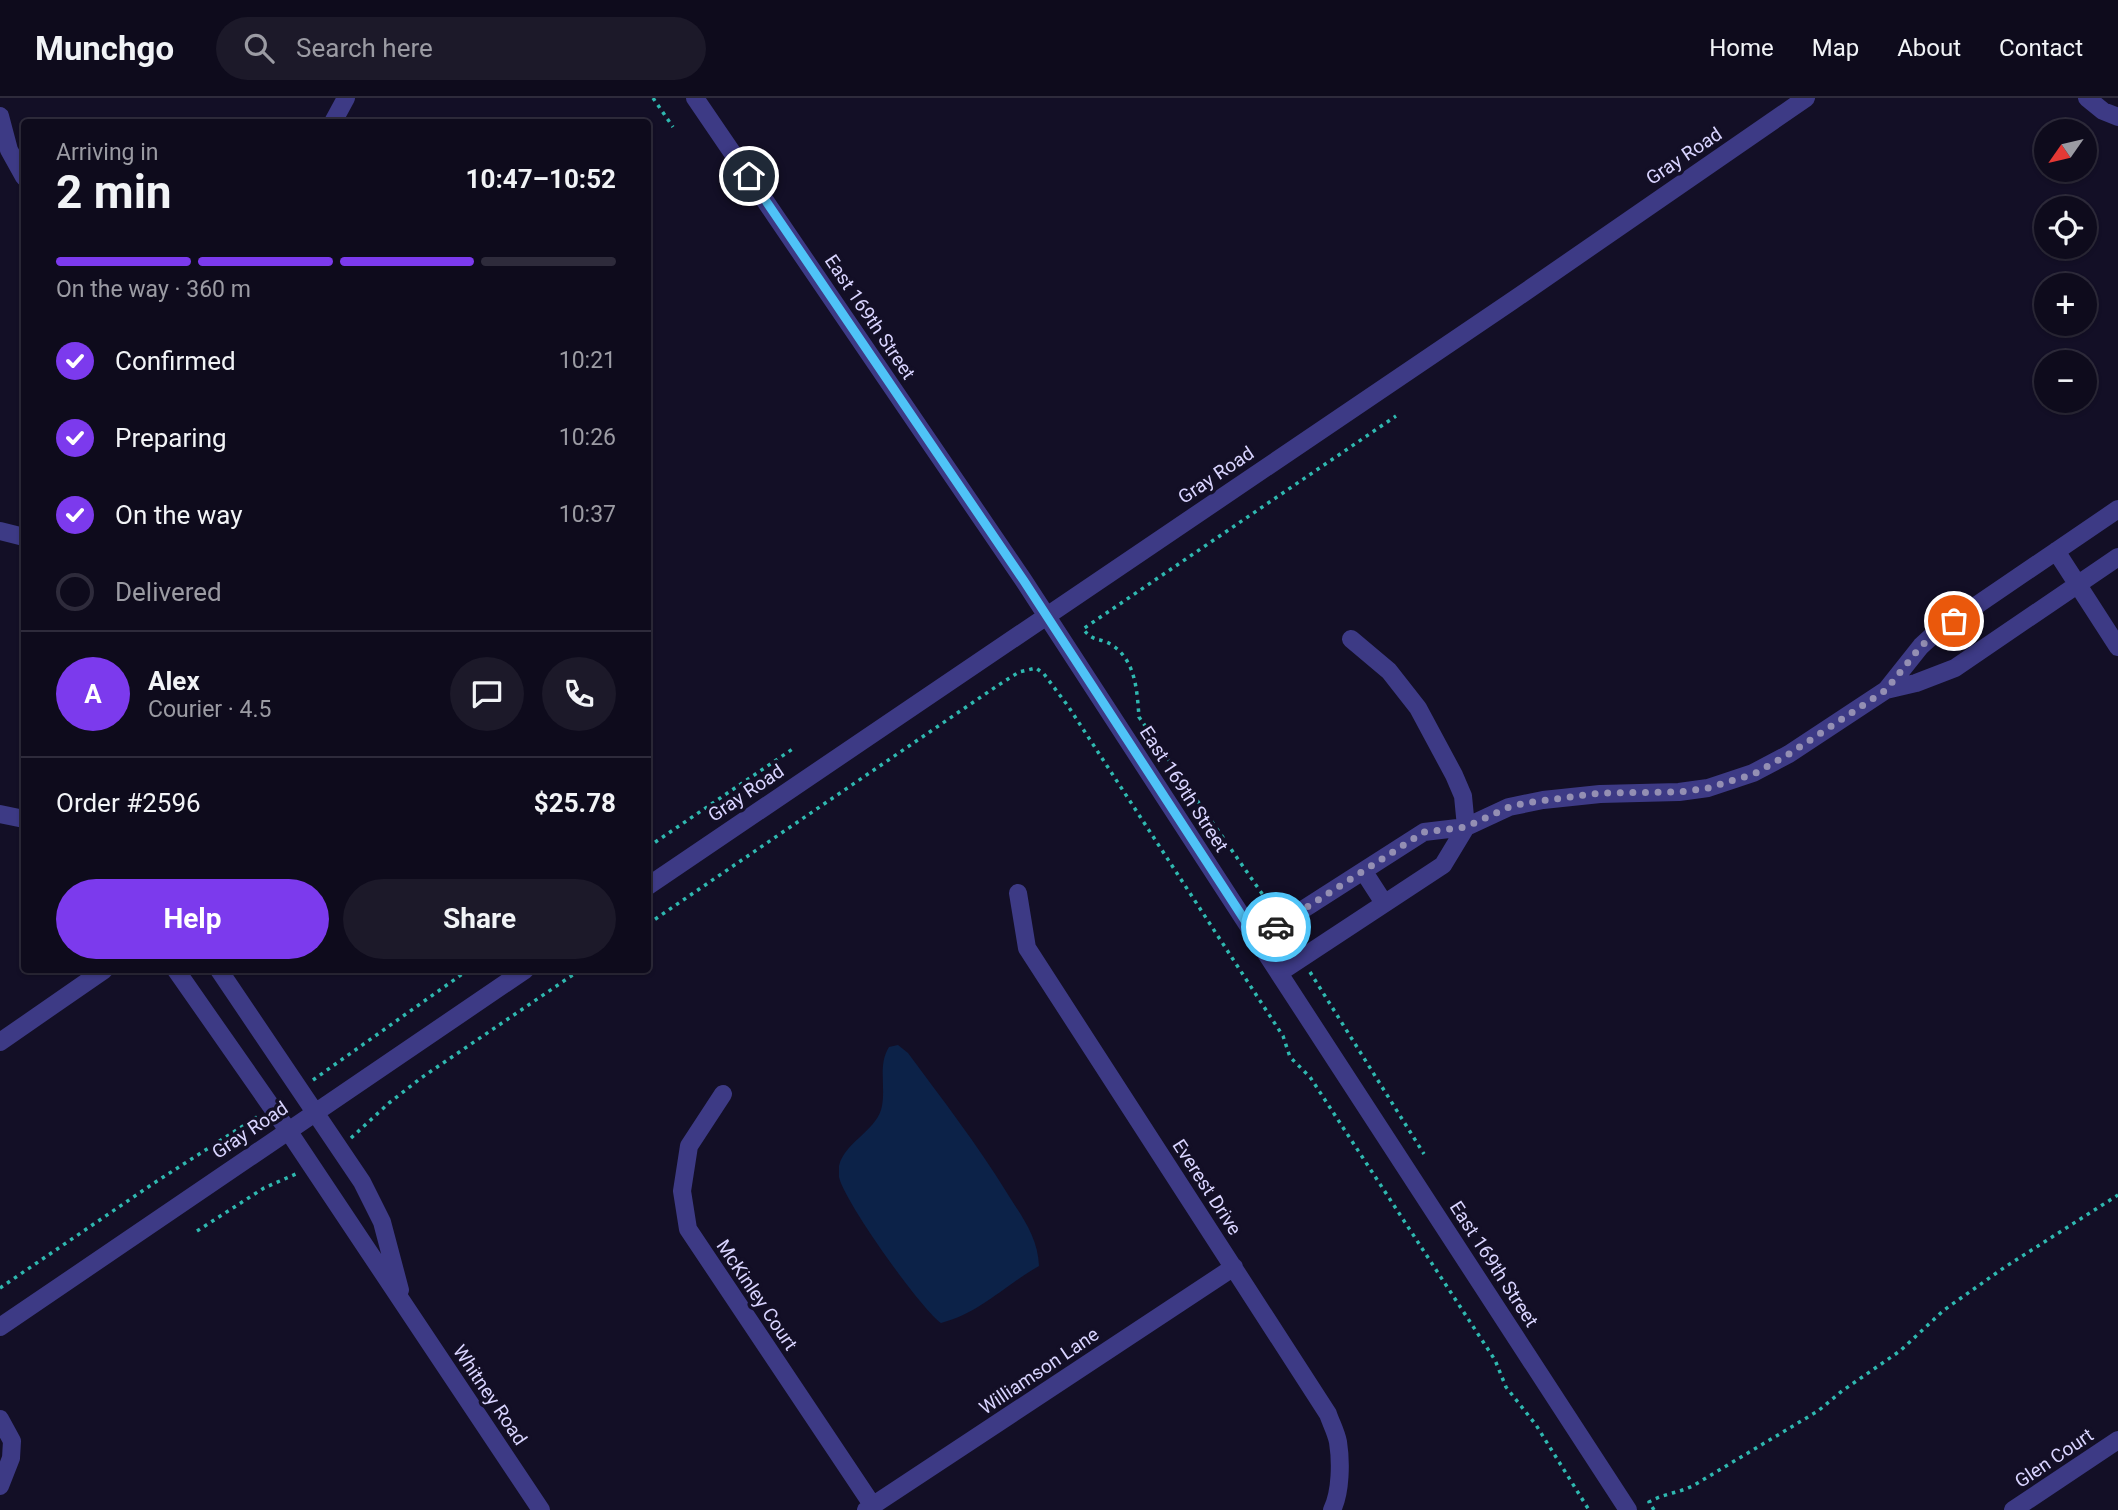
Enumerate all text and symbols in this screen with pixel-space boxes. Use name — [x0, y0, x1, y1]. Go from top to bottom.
search box — [216, 17, 706, 80]
text: Munchgo — [35, 29, 174, 68]
icon: search — [240, 29, 278, 67]
text: Search here — [296, 33, 433, 63]
text: Home — [1709, 34, 1774, 62]
text: Map — [1812, 34, 1859, 62]
text: About — [1897, 34, 1961, 62]
text: Contact — [1999, 34, 2083, 62]
north arrow — [2034, 119, 2096, 182]
map controls — [2034, 119, 2097, 413]
street label: Gray Road — [1642, 122, 1726, 190]
text: Arriving in — [56, 139, 159, 166]
pin — [719, 146, 779, 206]
icon: home — [730, 157, 768, 195]
text: 10:47–10:52 — [466, 164, 616, 194]
text: 2 min — [56, 165, 172, 219]
button: locate — [2034, 196, 2097, 259]
street label: East 169th Street — [820, 250, 920, 384]
button: + — [2034, 273, 2097, 336]
text: On the way · 360 m — [56, 276, 251, 303]
icon: check — [56, 342, 94, 380]
text: Confirmed — [115, 346, 236, 376]
text: 10:21 — [559, 347, 616, 374]
button: − — [2034, 350, 2097, 413]
icon: check — [56, 419, 94, 457]
text: Preparing — [115, 423, 227, 453]
text: 10:26 — [559, 424, 616, 451]
street label: Gray Road — [1174, 441, 1258, 509]
icon: check — [56, 496, 94, 534]
text: On the way — [115, 500, 243, 530]
text: 10:37 — [559, 501, 616, 528]
text: Delivered — [115, 577, 222, 607]
pin — [1924, 591, 1984, 651]
icon: bag — [1935, 602, 1973, 640]
button: chat — [450, 657, 524, 731]
button: phone — [542, 657, 616, 731]
text: Alex — [148, 666, 200, 696]
text: A — [84, 679, 102, 709]
text: Courier · 4.5 — [148, 696, 271, 723]
street label: East 169th Street — [1135, 722, 1233, 856]
street label: Gray Road — [704, 759, 788, 827]
text: Order #2596 — [56, 788, 201, 818]
text: $25.78 — [534, 788, 616, 818]
button: Help — [56, 879, 329, 959]
button: Share — [343, 879, 616, 959]
courier — [1241, 892, 1311, 962]
icon: car — [1257, 908, 1295, 946]
street label: Gray Road — [208, 1096, 292, 1164]
street label: Everest Drive — [1168, 1135, 1246, 1239]
street label: East 169th Street — [1445, 1197, 1543, 1331]
street label: McKinley Court — [711, 1235, 803, 1355]
street label: Williamson Lane — [975, 1323, 1103, 1419]
street label: Whitney Road — [448, 1341, 532, 1449]
street label: Glen Court — [2010, 1423, 2098, 1493]

